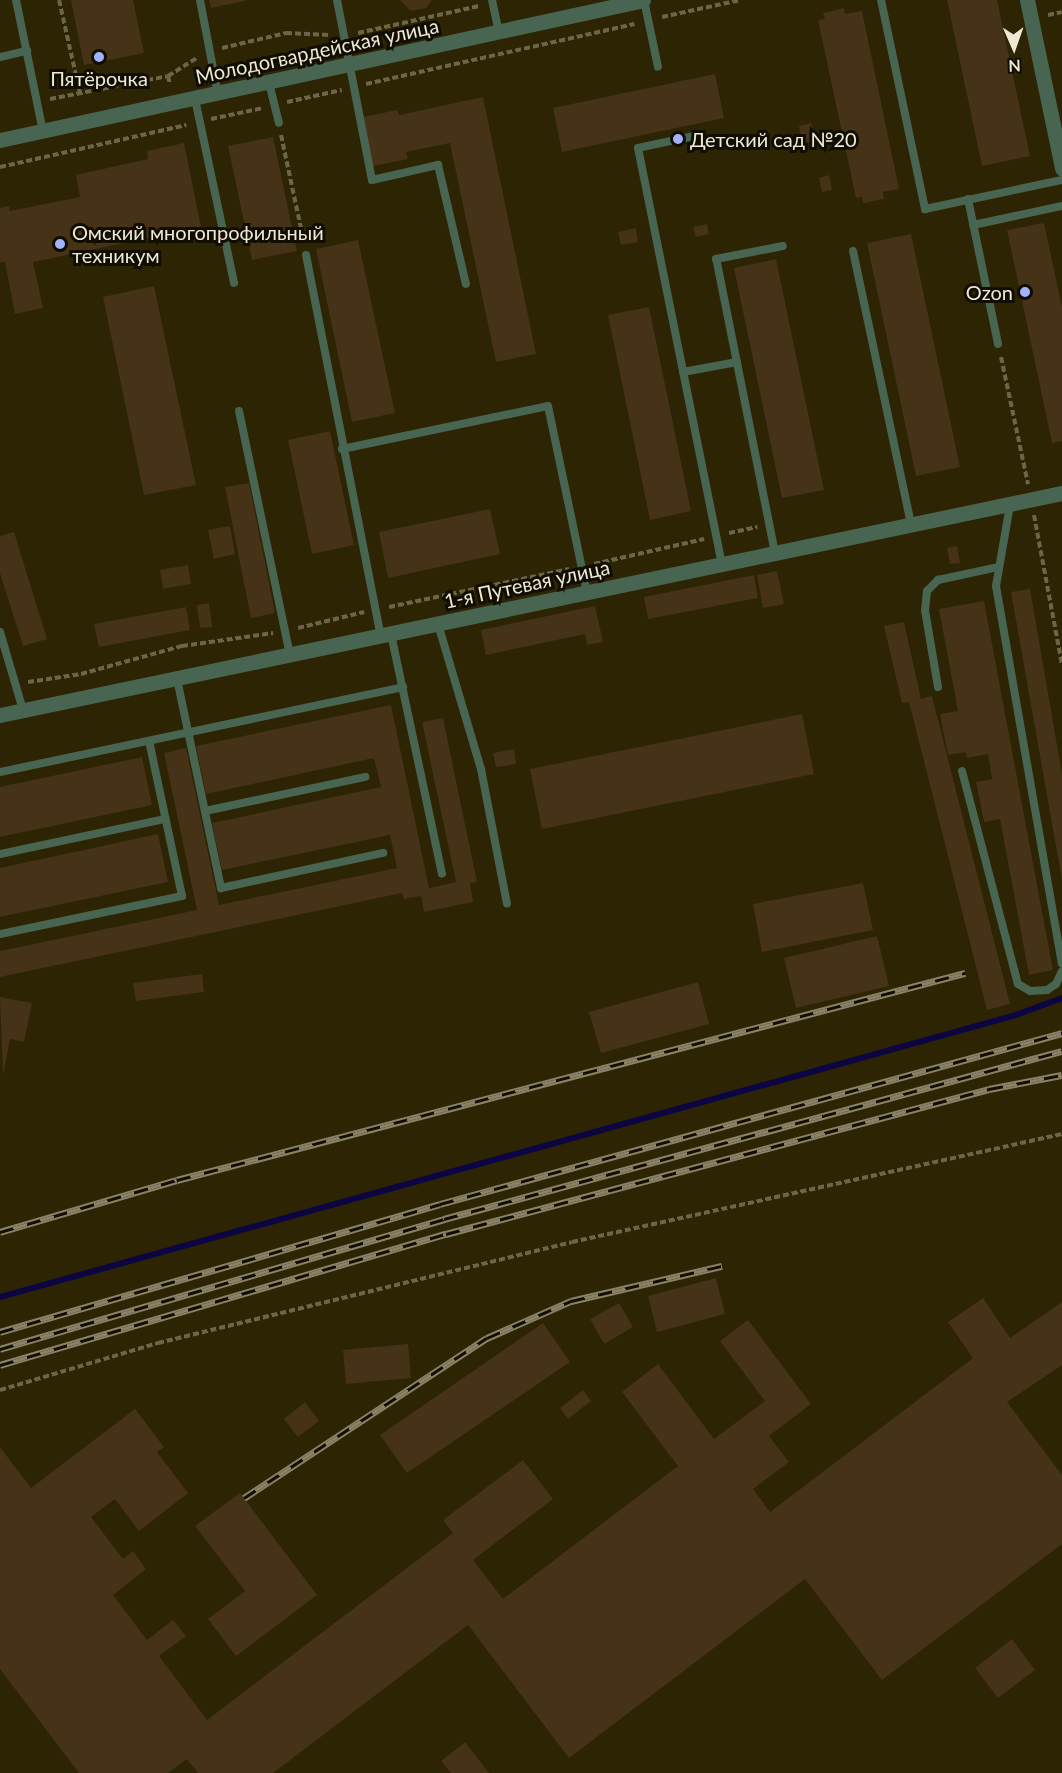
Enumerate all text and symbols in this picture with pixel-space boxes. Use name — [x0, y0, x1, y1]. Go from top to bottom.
street label: Молодогвардейская улица — [193, 13, 441, 89]
north arrow — [984, 18, 1044, 78]
marker: Пятёрочка — [92, 50, 106, 64]
text: N — [1008, 57, 1021, 76]
place label: Пятёрочка — [50, 66, 148, 90]
place label: Детский сад №20 — [690, 127, 857, 151]
marker: Детский сад №20 — [671, 132, 685, 146]
place label: Омский многопрофильный техникум — [72, 220, 324, 267]
marker: Омский многопрофильный техникум — [53, 237, 67, 251]
place label: Ozon — [966, 280, 1013, 304]
marker: Ozon — [1018, 285, 1032, 299]
street label: 1-я Путевая улица — [442, 555, 612, 613]

